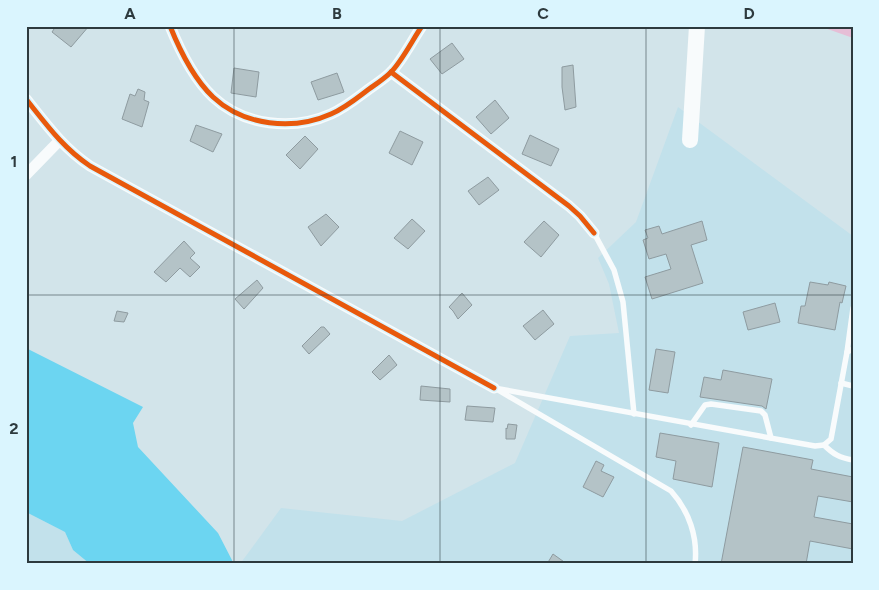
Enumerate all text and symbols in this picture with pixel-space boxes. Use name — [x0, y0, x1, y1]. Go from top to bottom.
text: A — [124, 4, 136, 23]
text: B — [332, 4, 342, 23]
text: C — [537, 4, 549, 23]
text: D — [743, 4, 755, 23]
text: 1 — [11, 152, 17, 171]
text: 2 — [9, 419, 19, 438]

